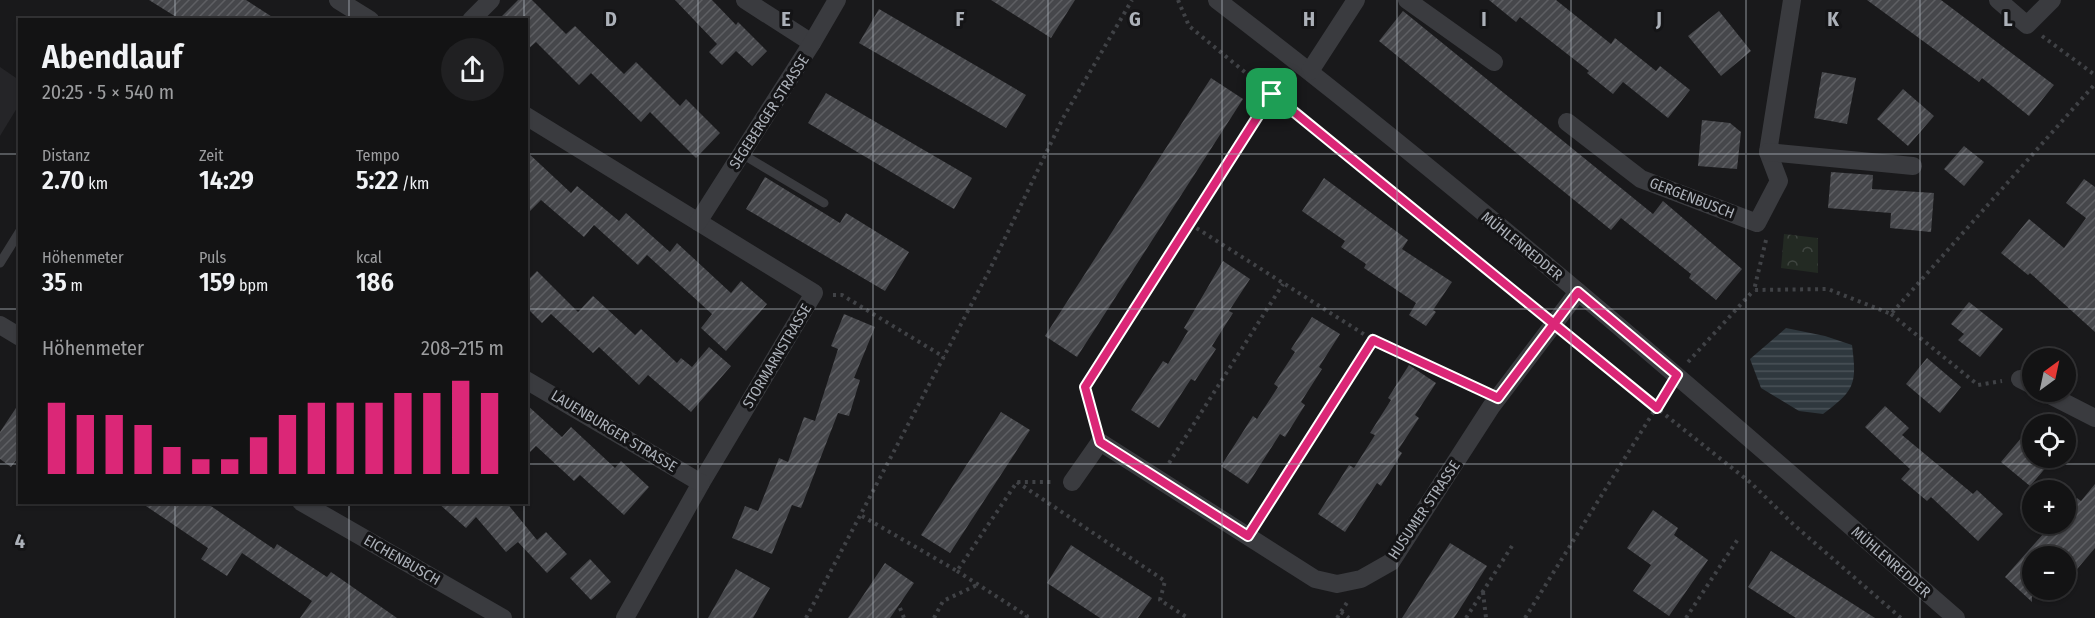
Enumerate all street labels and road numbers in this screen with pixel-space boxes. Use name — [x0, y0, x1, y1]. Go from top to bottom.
street label: SEGEBERGER STRASSE — [725, 52, 813, 172]
street label: GERGENBUSCH — [1647, 174, 1737, 222]
street label: MÜHLENREDDER — [1478, 208, 1566, 284]
street label: STORMARNSTRASSE — [739, 300, 815, 412]
street label: LAUENBURGER STRASSE — [548, 386, 680, 476]
street label: HUSUMER STRASSE — [1384, 457, 1464, 563]
street label: MÜHLENREDDER — [1848, 523, 1934, 601]
street label: EICHENBUSCH — [361, 531, 443, 589]

